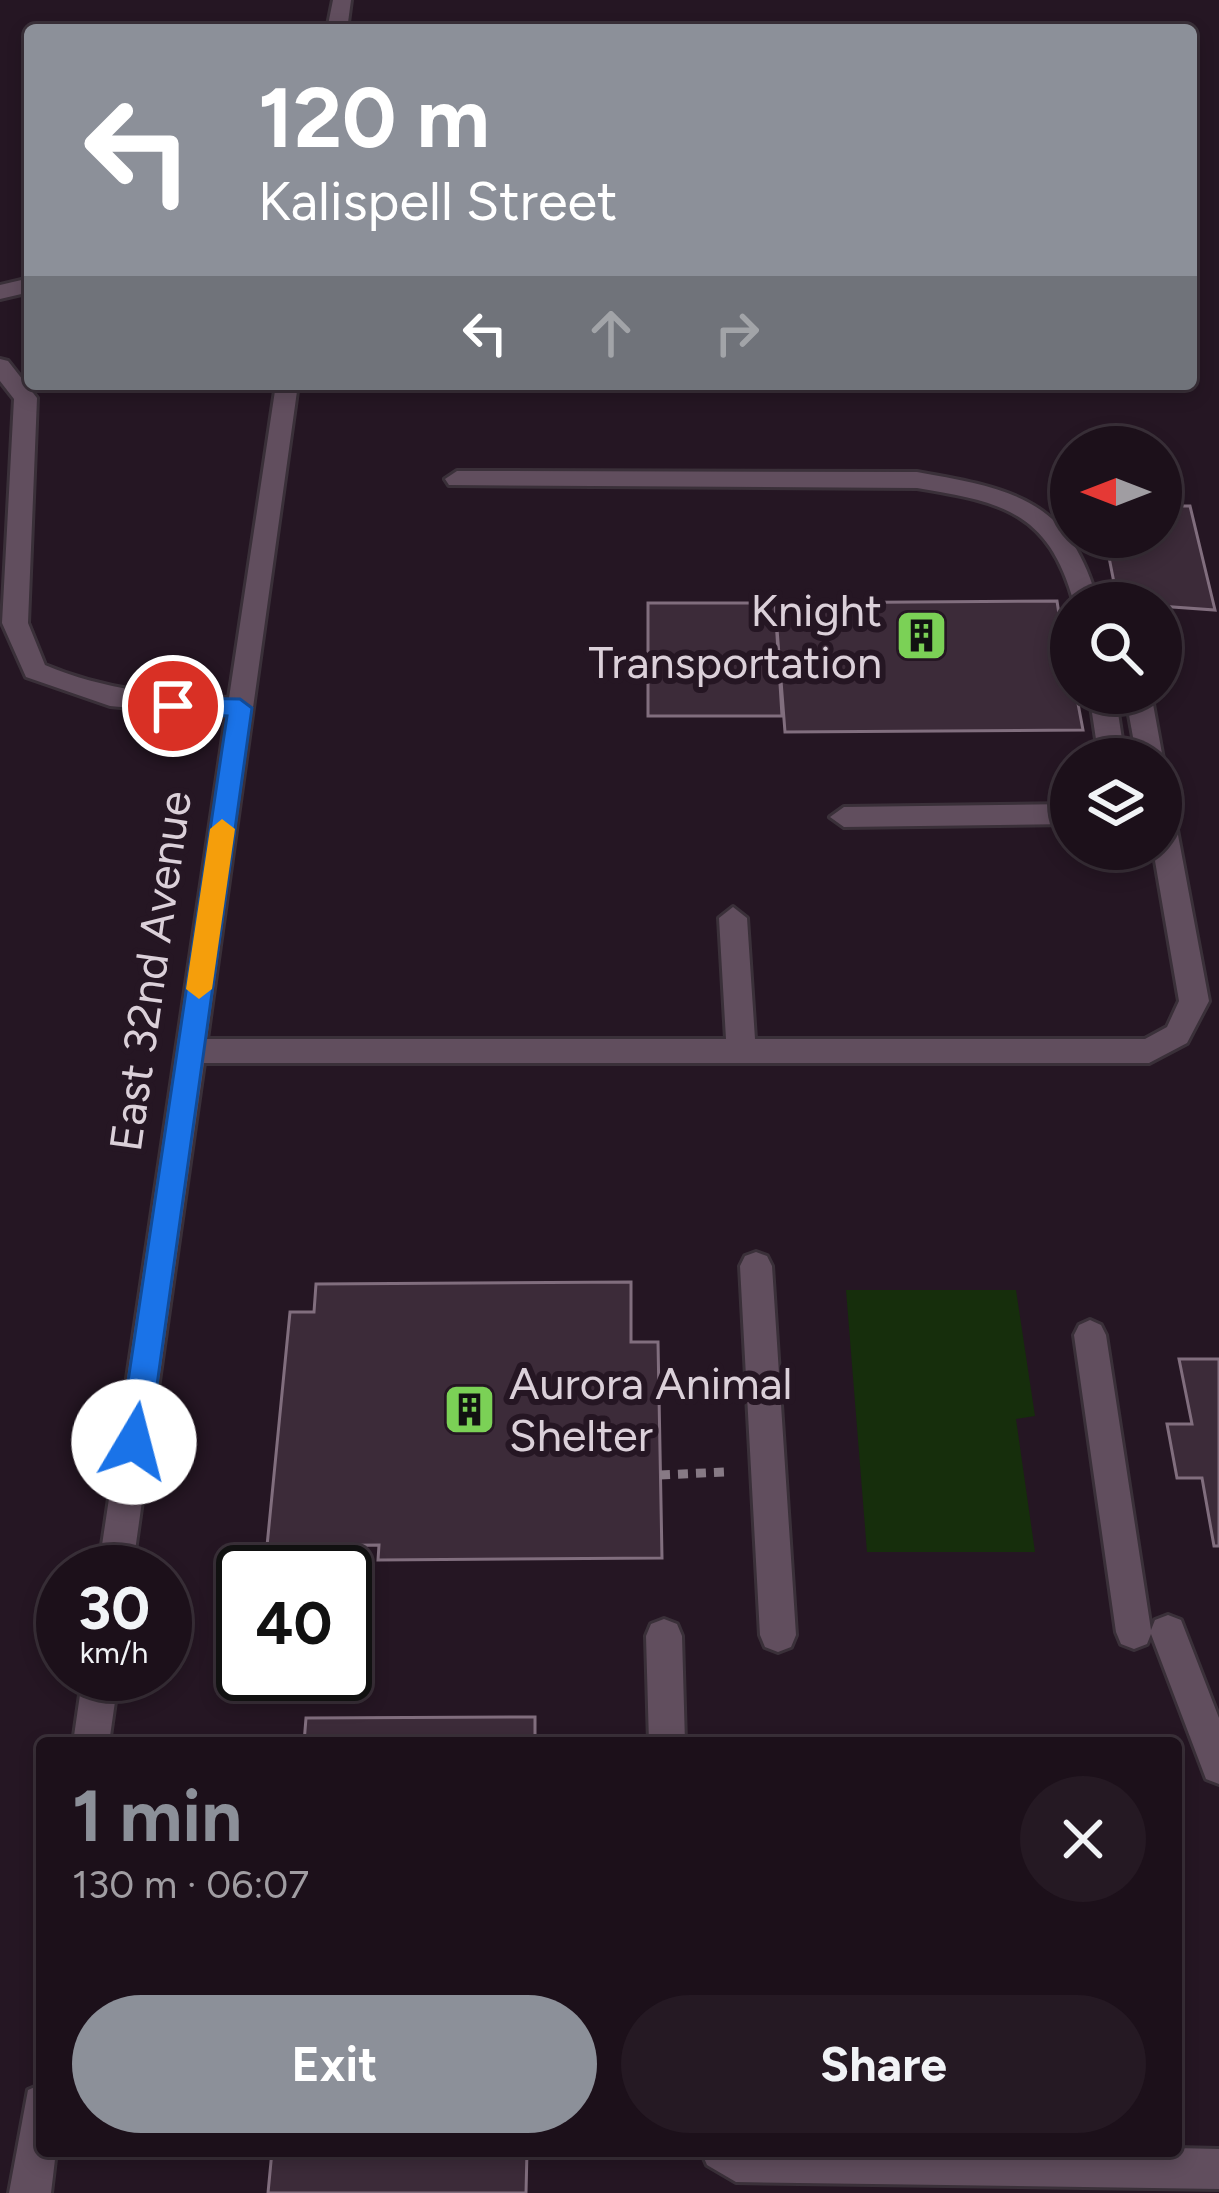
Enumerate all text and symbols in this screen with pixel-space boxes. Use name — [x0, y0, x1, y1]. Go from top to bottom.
text: 120 m — [258, 67, 490, 168]
icon: left — [60, 72, 216, 228]
text: Kalispell Street — [258, 169, 617, 234]
icon: left — [452, 300, 518, 366]
icon: ahead — [578, 300, 644, 366]
icon: right — [704, 300, 770, 366]
north arrow — [1050, 426, 1182, 558]
map controls — [1050, 426, 1182, 870]
button: search — [1050, 582, 1182, 714]
place label: Knight Transportation — [589, 583, 882, 689]
building icon: Knight Transportation — [893, 608, 949, 664]
pin — [122, 655, 224, 757]
icon: arrive — [140, 673, 206, 739]
button: layers — [1050, 738, 1182, 870]
street label: East 32nd Avenue — [98, 787, 202, 1155]
place label: Aurora Animal Shelter — [509, 1356, 792, 1462]
position arrow — [71, 1379, 197, 1505]
building icon: Aurora Animal Shelter — [442, 1381, 498, 1437]
speed limit sign: 40 — [216, 1545, 372, 1701]
text: 30 — [78, 1572, 150, 1644]
text: km/h — [80, 1634, 148, 1671]
text: 1 min — [72, 1773, 242, 1859]
button: close — [1020, 1776, 1146, 1902]
text: 130 m · 06:07 — [72, 1861, 309, 1908]
button: Exit — [72, 1995, 597, 2133]
button: Share — [621, 1995, 1146, 2133]

